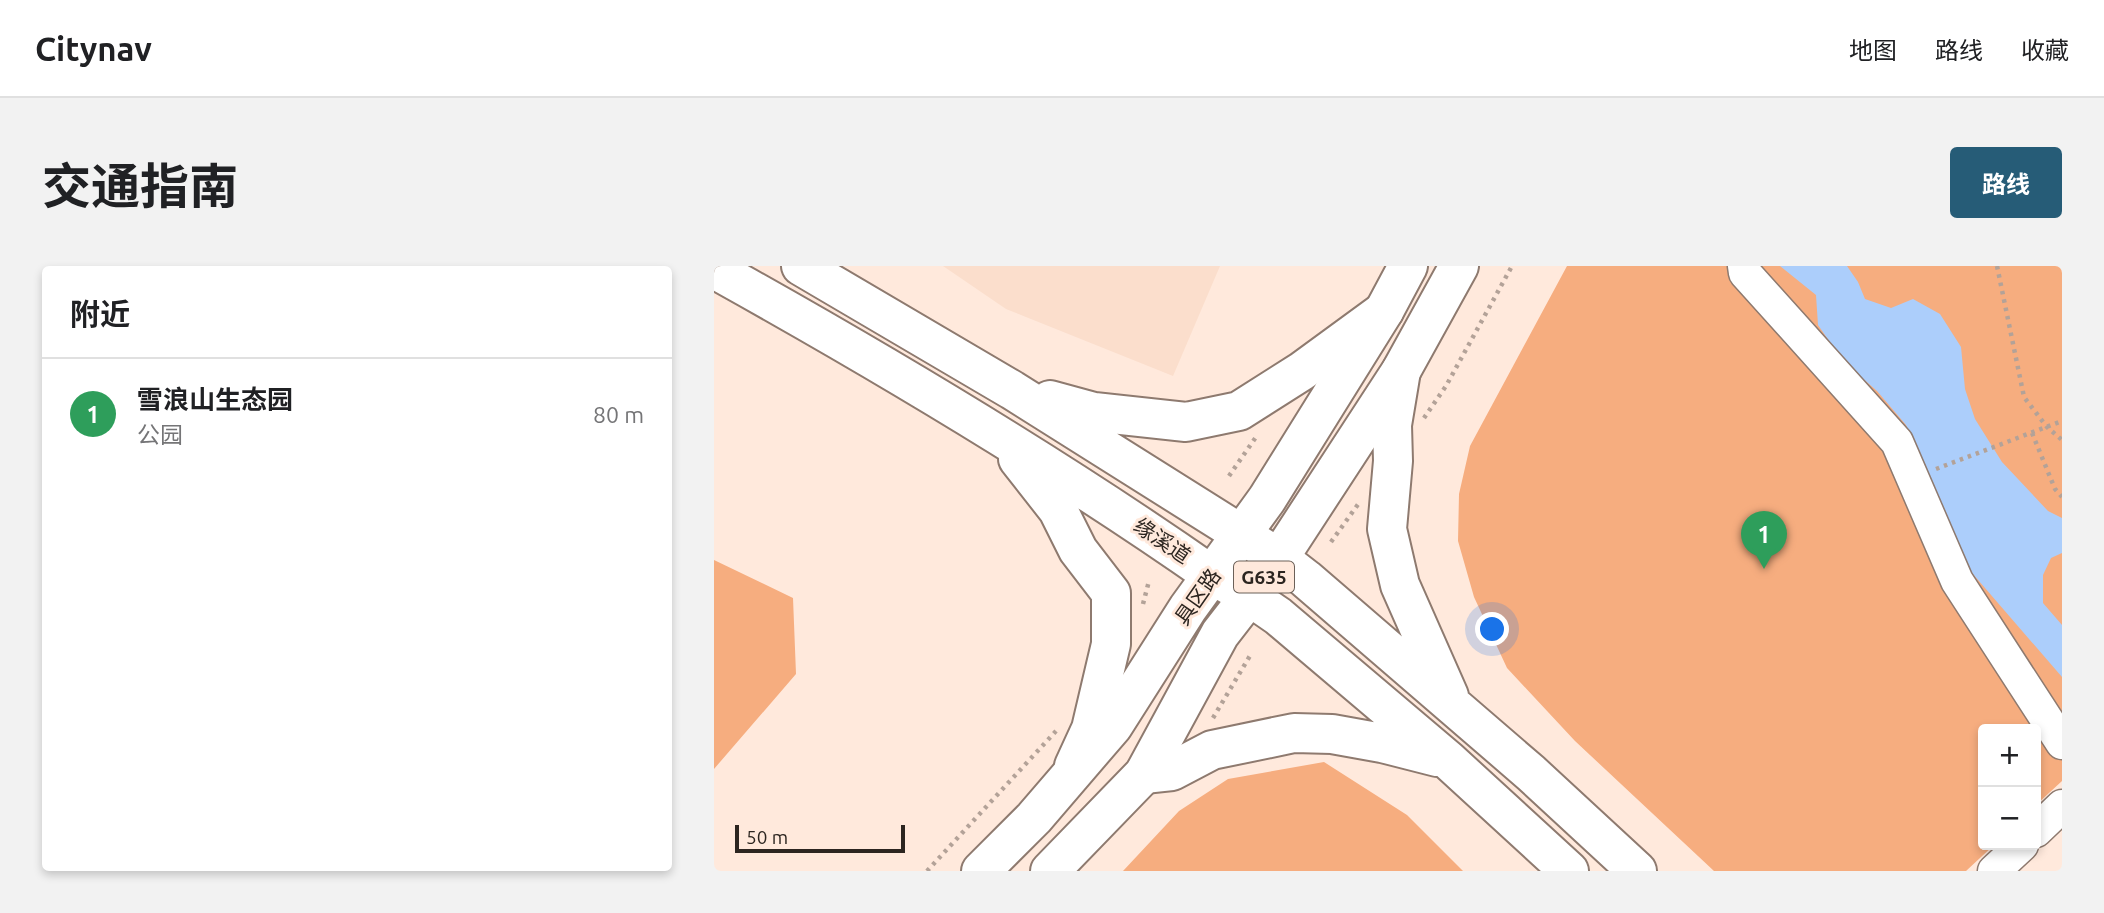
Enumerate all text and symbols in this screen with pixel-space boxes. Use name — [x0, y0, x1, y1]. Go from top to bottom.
text: Citynav — [35, 30, 152, 67]
text: 地图 — [1849, 37, 1897, 64]
text: 路线 — [1935, 37, 1983, 64]
text: 收藏 — [2021, 37, 2069, 64]
button: 路线 — [1950, 147, 2062, 218]
text: 交通指南 — [42, 158, 238, 213]
text: 附近 — [70, 297, 130, 331]
text: 雪浪山生态园 — [137, 385, 293, 414]
text: 1 — [87, 402, 99, 427]
text: 80 m — [593, 402, 644, 427]
text: 公园 — [137, 422, 183, 447]
pin: 1 — [1741, 511, 1787, 569]
street label: 缘溪道 — [1130, 513, 1195, 568]
road number: G635 — [1234, 562, 1294, 592]
street label: 具区路 — [1169, 564, 1225, 629]
your location — [1475, 612, 1509, 646]
map controls — [1978, 724, 2041, 850]
button: + — [1978, 724, 2041, 787]
button: − — [1978, 787, 2041, 850]
scale bar — [735, 822, 905, 854]
text: 50 m — [746, 826, 788, 848]

